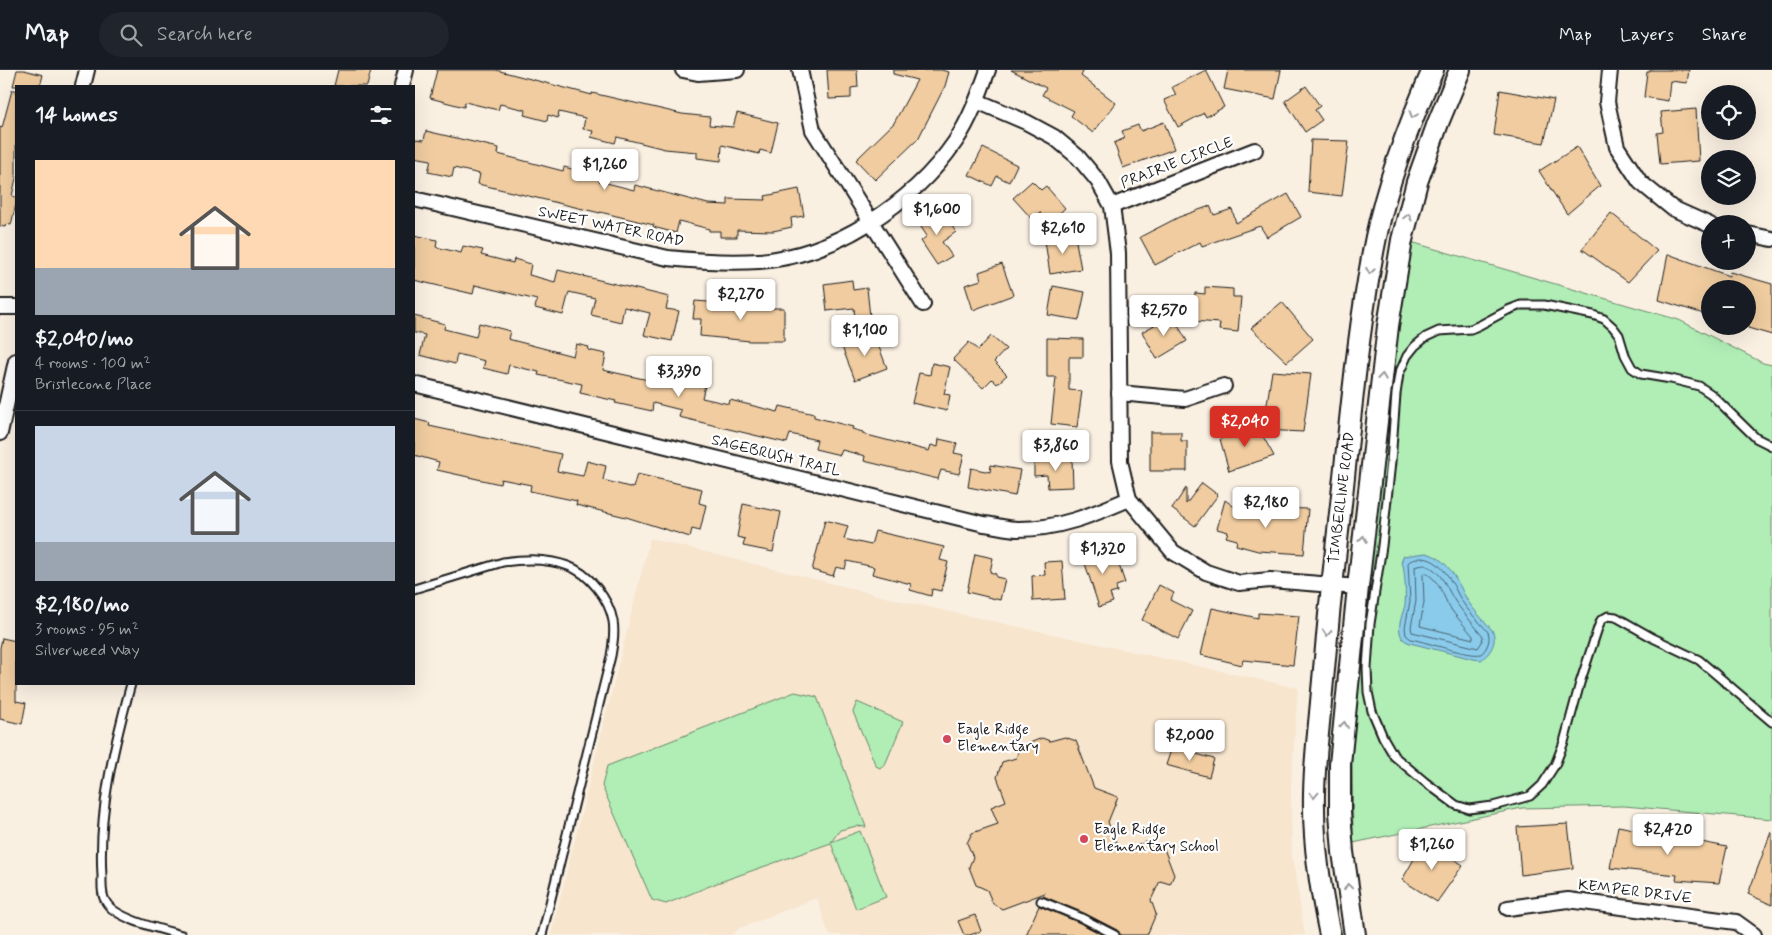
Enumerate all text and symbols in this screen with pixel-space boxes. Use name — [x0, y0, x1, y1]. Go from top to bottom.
search box — [99, 12, 449, 57]
text: Map — [25, 19, 69, 50]
icon: search — [117, 21, 145, 49]
text: Search here — [157, 22, 253, 47]
text: Map — [1559, 23, 1592, 47]
text: Layers — [1620, 23, 1674, 47]
text: Share — [1702, 23, 1747, 47]
map controls — [1701, 85, 1756, 335]
button: locate — [1701, 85, 1756, 140]
text: 14 homes — [35, 101, 118, 129]
icon: filters — [367, 101, 395, 129]
one-way arrow — [1409, 110, 1419, 119]
street label: PRAIRIE CIRCLE — [1118, 132, 1236, 194]
pin: $1,260 — [564, 148, 646, 191]
button: layers — [1701, 150, 1756, 205]
text: $1,260 — [583, 154, 627, 175]
icon: home — [170, 193, 260, 283]
pin: $1,600 — [896, 194, 978, 236]
text: $1,600 — [913, 199, 961, 220]
street label: SWEET WATER ROAD — [536, 202, 686, 252]
pin: $2,610 — [1022, 212, 1104, 255]
one-way arrow — [1402, 213, 1413, 222]
button: + — [1701, 215, 1756, 270]
text: $2,610 — [1041, 218, 1085, 239]
one-way arrow — [1365, 267, 1376, 275]
pin: $2,270 — [700, 278, 782, 321]
button: − — [1701, 280, 1756, 335]
text: $2,270 — [717, 284, 765, 305]
pin: $2,570 — [1123, 294, 1205, 337]
text: $2,570 — [1140, 300, 1188, 321]
pin: $1,100 — [824, 314, 906, 357]
text: $1,100 — [842, 320, 888, 341]
text: $2,040/mo — [35, 325, 133, 353]
text: 4 rooms · 100 m² — [35, 353, 151, 374]
pin: $3,390 — [638, 356, 720, 398]
text: $3,390 — [657, 361, 701, 382]
one-way arrow — [1376, 373, 1387, 381]
text: Bristlecone Place — [35, 374, 152, 395]
pin: $2,040 — [1204, 406, 1286, 448]
text: $2,040 — [1221, 411, 1269, 432]
street label: SAGEBRUSH TRAIL — [709, 430, 843, 482]
pin: $3,860 — [1015, 430, 1097, 472]
street label: TIMBERLINE ROAD — [1324, 431, 1360, 565]
text: $3,860 — [1033, 435, 1079, 456]
icon: home — [170, 458, 260, 548]
pin: $2,180 — [1225, 486, 1307, 529]
text: $2,180 — [1243, 492, 1289, 513]
pin: $1,320 — [1062, 532, 1144, 575]
one-way arrow — [1357, 534, 1368, 542]
text: $1,320 — [1080, 538, 1126, 559]
text: $2,180/mo — [35, 591, 129, 619]
text: 3 rooms · 95 m² — [35, 619, 139, 640]
one-way arrow — [1322, 630, 1333, 638]
text: Silverweed Way — [35, 640, 140, 661]
place label: Eagle Ridge Elementary — [957, 720, 1039, 757]
pin: $2,000 — [1149, 720, 1231, 762]
one-way arrow — [1338, 721, 1349, 729]
text: $2,000 — [1166, 725, 1214, 746]
marker: Eagle Ridge Elementary — [941, 733, 953, 745]
one-way arrow — [1309, 792, 1319, 800]
pin: $2,420 — [1627, 814, 1709, 856]
text: $2,420 — [1644, 819, 1692, 840]
place label: Eagle Ridge Elementary School — [1094, 820, 1219, 857]
pin: $1,260 — [1391, 828, 1473, 871]
marker: Eagle Ridge Elementary School — [1078, 833, 1090, 845]
text: $1,260 — [1410, 834, 1454, 855]
street label: KEMPER DRIVE — [1577, 875, 1693, 909]
one-way arrow — [1343, 882, 1354, 890]

